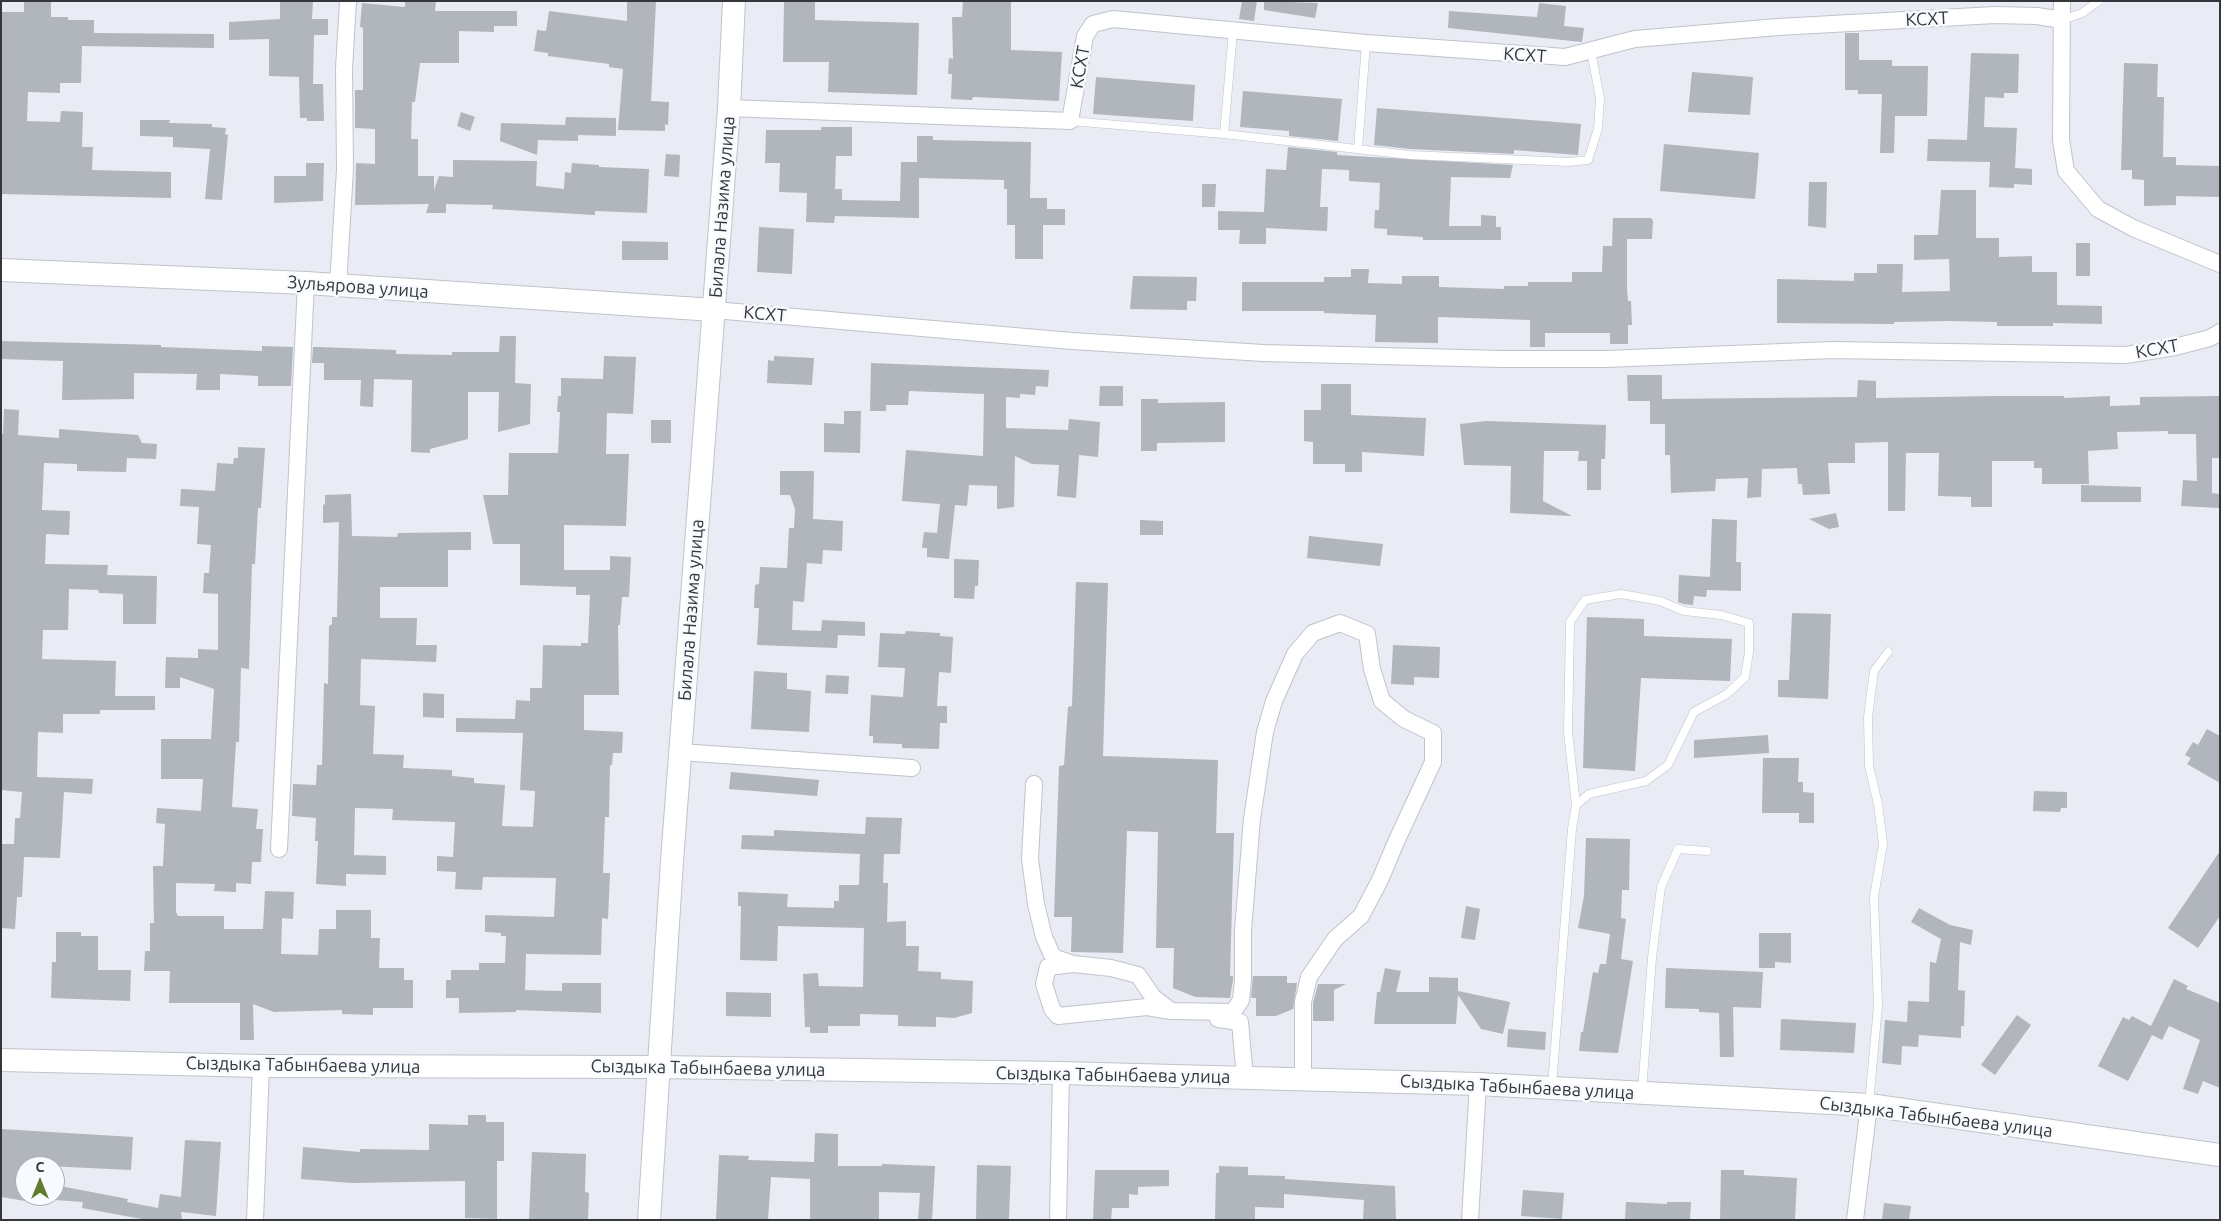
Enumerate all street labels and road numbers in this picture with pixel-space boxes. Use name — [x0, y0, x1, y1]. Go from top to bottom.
street label: КСХТ — [1905, 7, 1949, 31]
street label: КСХТ — [1503, 43, 1547, 67]
street label: КСХТ — [1066, 44, 1094, 90]
street label: Билала Назима улица — [705, 115, 739, 299]
street label: Зульярова улица — [287, 271, 429, 303]
street label: КСХТ — [743, 301, 787, 327]
street label: КСХТ — [2134, 335, 2180, 363]
street label: Билала Назима улица — [674, 518, 708, 702]
street label: Сыздыка Табынбаева улица — [185, 1052, 421, 1078]
street label: Сыздыка Табынбаева улица — [590, 1055, 826, 1081]
street label: Сыздыка Табынбаева улица — [995, 1062, 1231, 1088]
street label: Сыздыка Табынбаева улица — [1399, 1070, 1635, 1104]
street label: Сыздыка Табынбаева улица — [1818, 1092, 2054, 1142]

